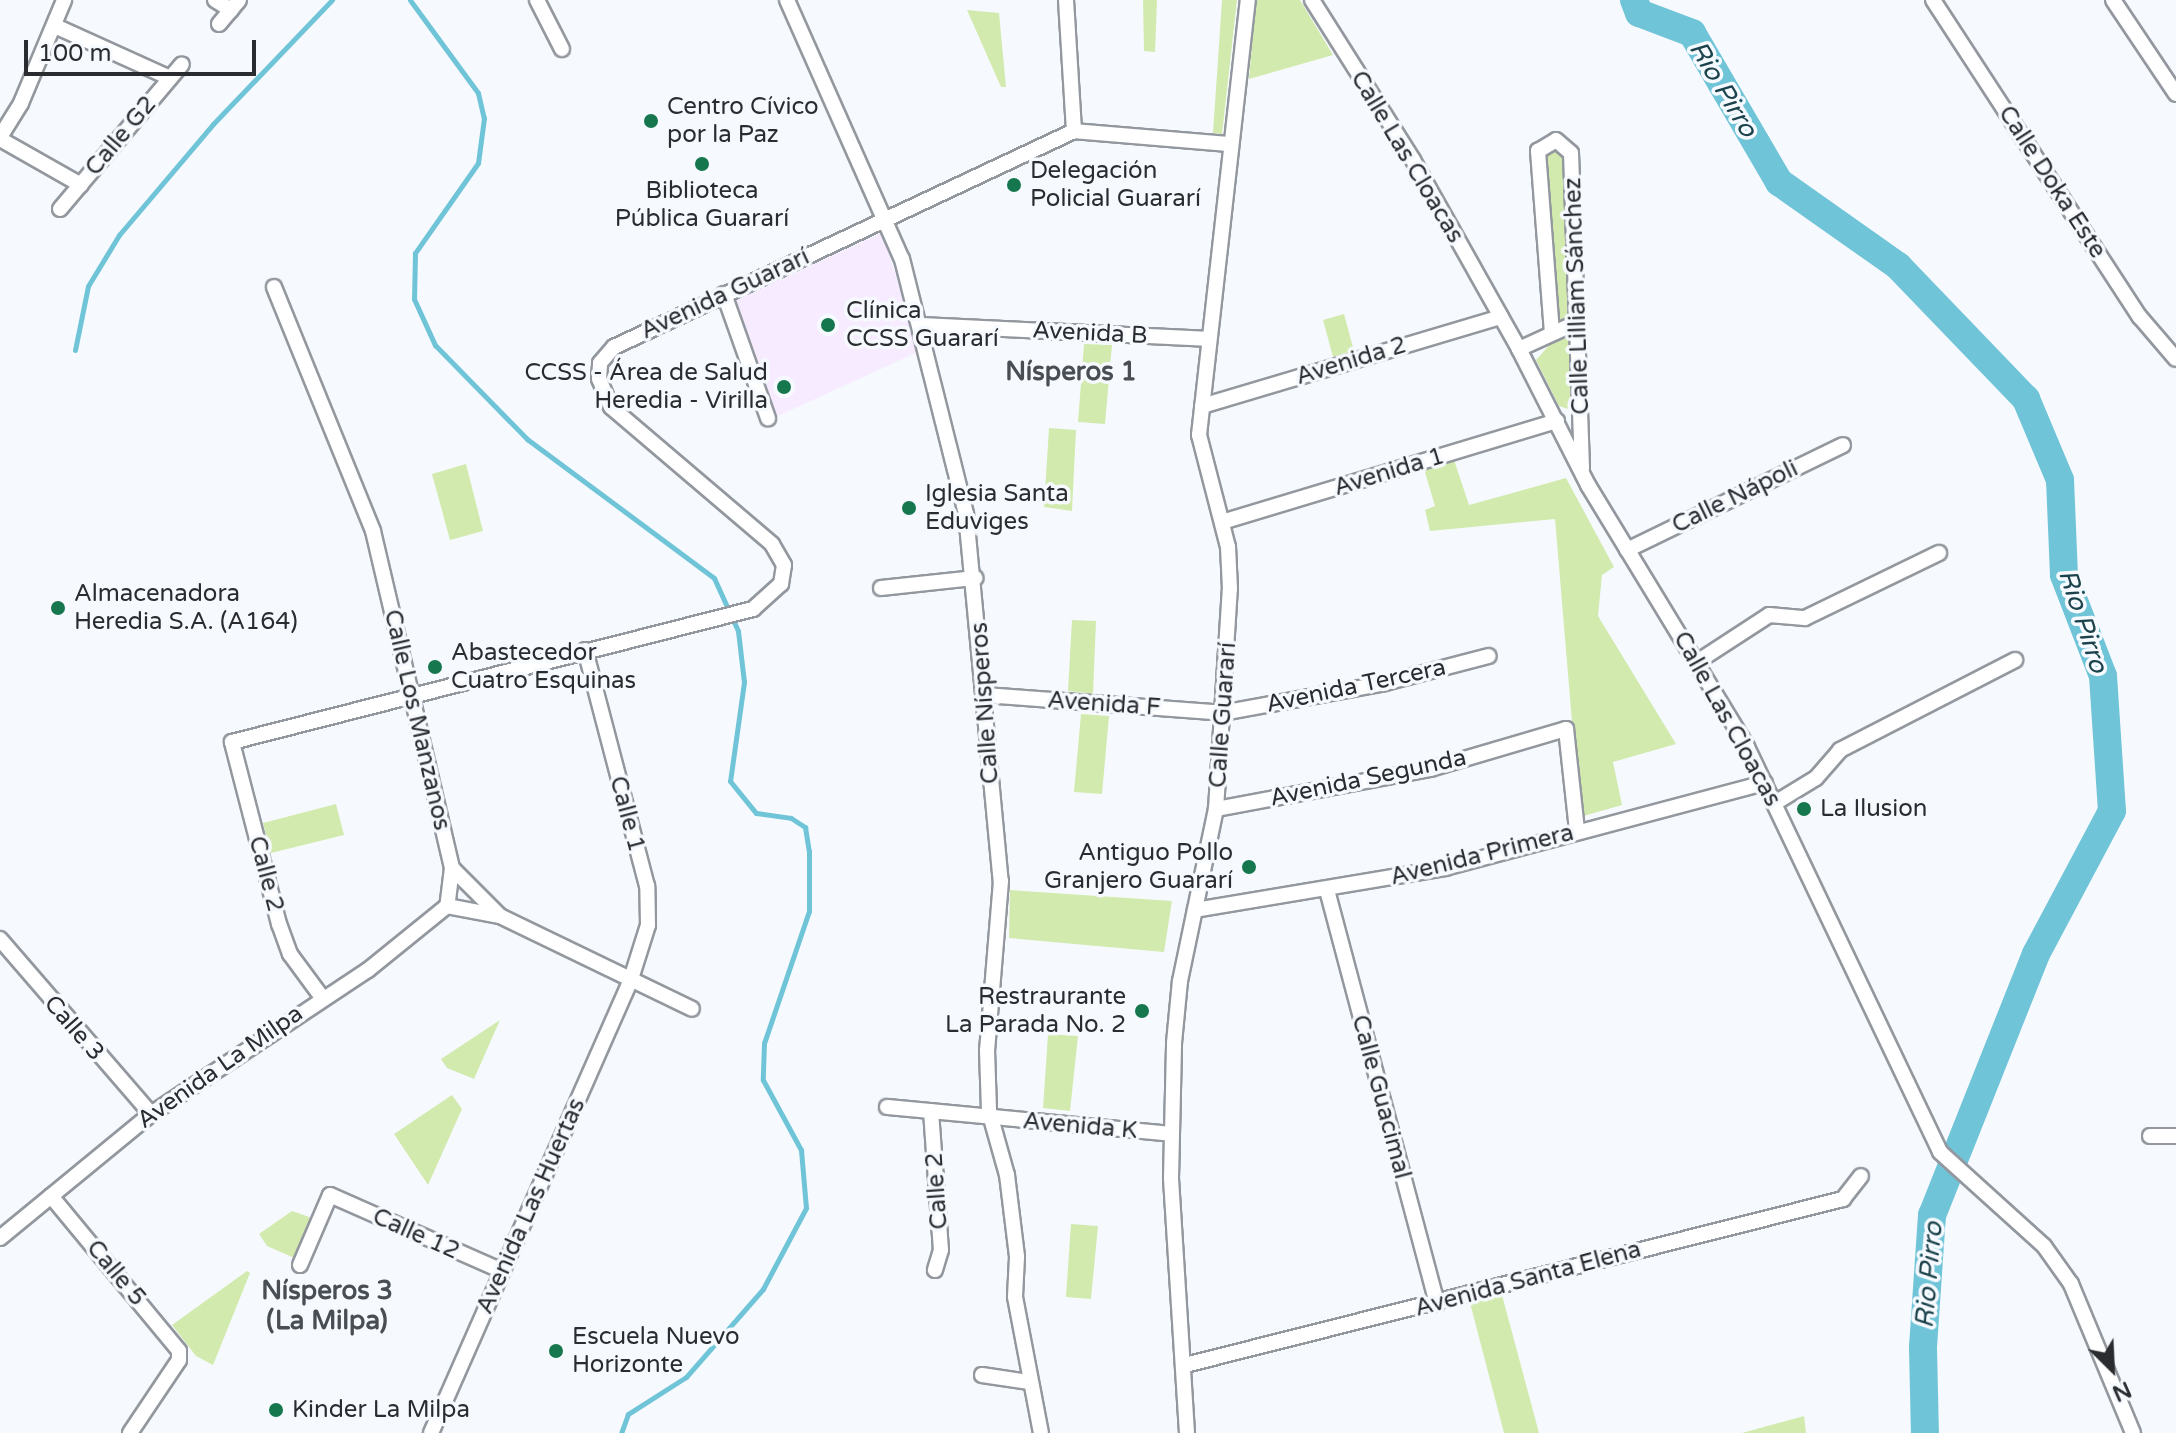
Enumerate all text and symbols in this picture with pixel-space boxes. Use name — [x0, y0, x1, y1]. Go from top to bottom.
scale bar — [28, 24, 260, 74]
water label: Rio Pirro — [1682, 35, 1764, 143]
text: 100 m — [38, 39, 112, 68]
street label: Calle Las Cloacas — [1344, 66, 1470, 248]
street label: Calle G2 — [79, 90, 163, 182]
place label: Centro Cívico por la Paz — [667, 93, 819, 149]
street label: Calle Doka Este — [1992, 100, 2112, 264]
marker: Centro Cívico por la Paz — [642, 112, 660, 130]
marker: Biblioteca Pública Guararí — [693, 155, 711, 173]
place label: Delegación Policial Guararí — [1030, 157, 1201, 213]
marker: Delegación Policial Guararí — [1005, 176, 1023, 194]
place label: Biblioteca Pública Guararí — [615, 177, 789, 233]
street label: Calle Lilliam Sánchez — [1558, 177, 1596, 415]
street label: Avenida Guararí — [636, 242, 814, 346]
place label: Clínica CCSS Guararí — [846, 297, 999, 353]
marker: Clínica CCSS Guararí — [817, 314, 839, 336]
street label: Avenida B — [1032, 316, 1148, 350]
street label: Avenida 2 — [1292, 331, 1410, 391]
district label: Nísperos 1 — [1005, 356, 1137, 388]
place label: CCSS - Área de Salud Heredia - Virilla — [524, 359, 768, 415]
marker: CCSS - Área de Salud Heredia - Virilla — [775, 378, 793, 396]
street label: Avenida 1 — [1330, 442, 1448, 502]
street label: Calle Nápoli — [1667, 454, 1803, 540]
place label: Iglesia Santa Eduviges — [925, 480, 1069, 536]
marker: Iglesia Santa Eduviges — [900, 499, 918, 517]
water label: Rio Pirro — [2052, 565, 2114, 677]
place label: Almacenadora Heredia S.A. (A164) — [74, 580, 298, 636]
marker: Almacenadora Heredia S.A. (A164) — [49, 599, 67, 617]
street label: Calle Los Manzanos — [378, 607, 456, 833]
street label: Calle Nísperos — [965, 621, 1005, 785]
street label: Calle Las Cloacas — [1667, 627, 1787, 811]
place label: Abastecedor Cuatro Esquinas — [451, 639, 636, 695]
street label: Calle Guararí — [1204, 641, 1242, 789]
street label: Avenida Tercera — [1263, 653, 1449, 719]
marker: Abastecedor Cuatro Esquinas — [426, 658, 444, 676]
street label: Avenida F — [1047, 686, 1161, 722]
street label: Avenida Segunda — [1267, 743, 1469, 813]
street label: Calle 1 — [603, 773, 651, 855]
place label: La Ilusion — [1820, 795, 1927, 823]
marker: La Ilusion — [1795, 800, 1813, 818]
street label: Avenida Primera — [1387, 818, 1577, 892]
street label: Calle 2 — [242, 833, 290, 915]
place label: Antiguo Pollo Granjero Guararí — [1044, 839, 1233, 895]
marker: Antiguo Pollo Granjero Guararí — [1240, 858, 1258, 876]
place label: Restraurante La Parada No. 2 — [945, 983, 1126, 1039]
street label: Calle 3 — [38, 989, 110, 1067]
street label: Avenida La Milpa — [132, 999, 308, 1135]
marker: Restraurante La Parada No. 2 — [1133, 1002, 1151, 1020]
street label: Calle Guacimal — [1345, 1012, 1417, 1182]
street label: Avenida Las Huertas — [470, 1094, 592, 1318]
street label: Avenida K — [1022, 1107, 1138, 1145]
street label: Calle 2 — [920, 1152, 954, 1230]
street label: Calle 12 — [368, 1202, 464, 1266]
water label: Rio Pirro — [1909, 1221, 1949, 1329]
street label: Calle 5 — [80, 1234, 152, 1312]
street label: Avenida Santa Elena — [1412, 1235, 1644, 1323]
district label: Nísperos 3 (La Milpa) — [261, 1275, 393, 1336]
place label: Escuela Nuevo Horizonte — [572, 1323, 740, 1379]
north arrow — [2072, 1329, 2152, 1409]
marker: Escuela Nuevo Horizonte — [547, 1342, 565, 1360]
text: N — [2108, 1375, 2135, 1406]
place label: Kinder La Milpa — [292, 1396, 470, 1424]
marker: Kinder La Milpa — [267, 1401, 285, 1419]

